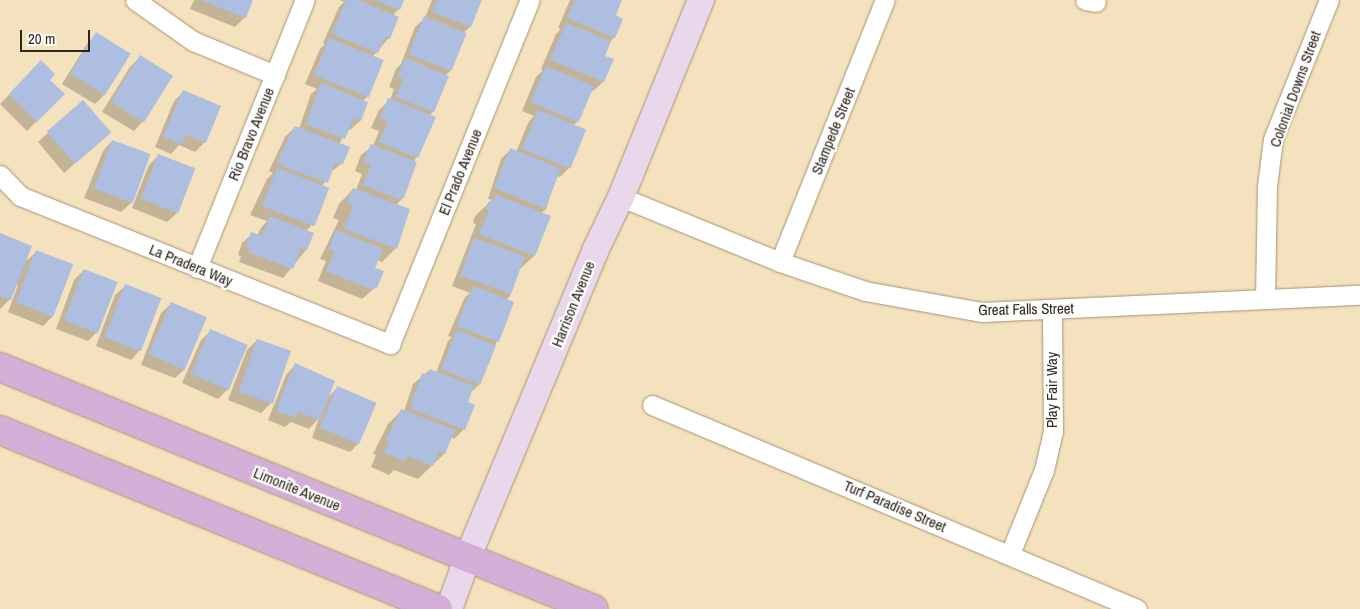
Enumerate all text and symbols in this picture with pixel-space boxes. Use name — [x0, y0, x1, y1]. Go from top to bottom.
scale bar — [22, 20, 92, 52]
text: 20 m — [28, 28, 55, 49]
street label: Colonial Downs Street — [1266, 28, 1324, 150]
street label: Rio Bravo Avenue — [224, 84, 278, 184]
street label: Stampede Street — [807, 85, 859, 177]
street label: El Prado Avenue — [434, 126, 486, 218]
street label: La Pradera Way — [147, 240, 235, 290]
street label: Harrison Avenue — [547, 258, 599, 350]
street label: Great Falls Street — [978, 299, 1074, 319]
street label: Play Fair Way — [1043, 352, 1061, 428]
street label: Limonite Avenue — [251, 463, 343, 515]
street label: Turf Paradise Street — [841, 476, 949, 536]

